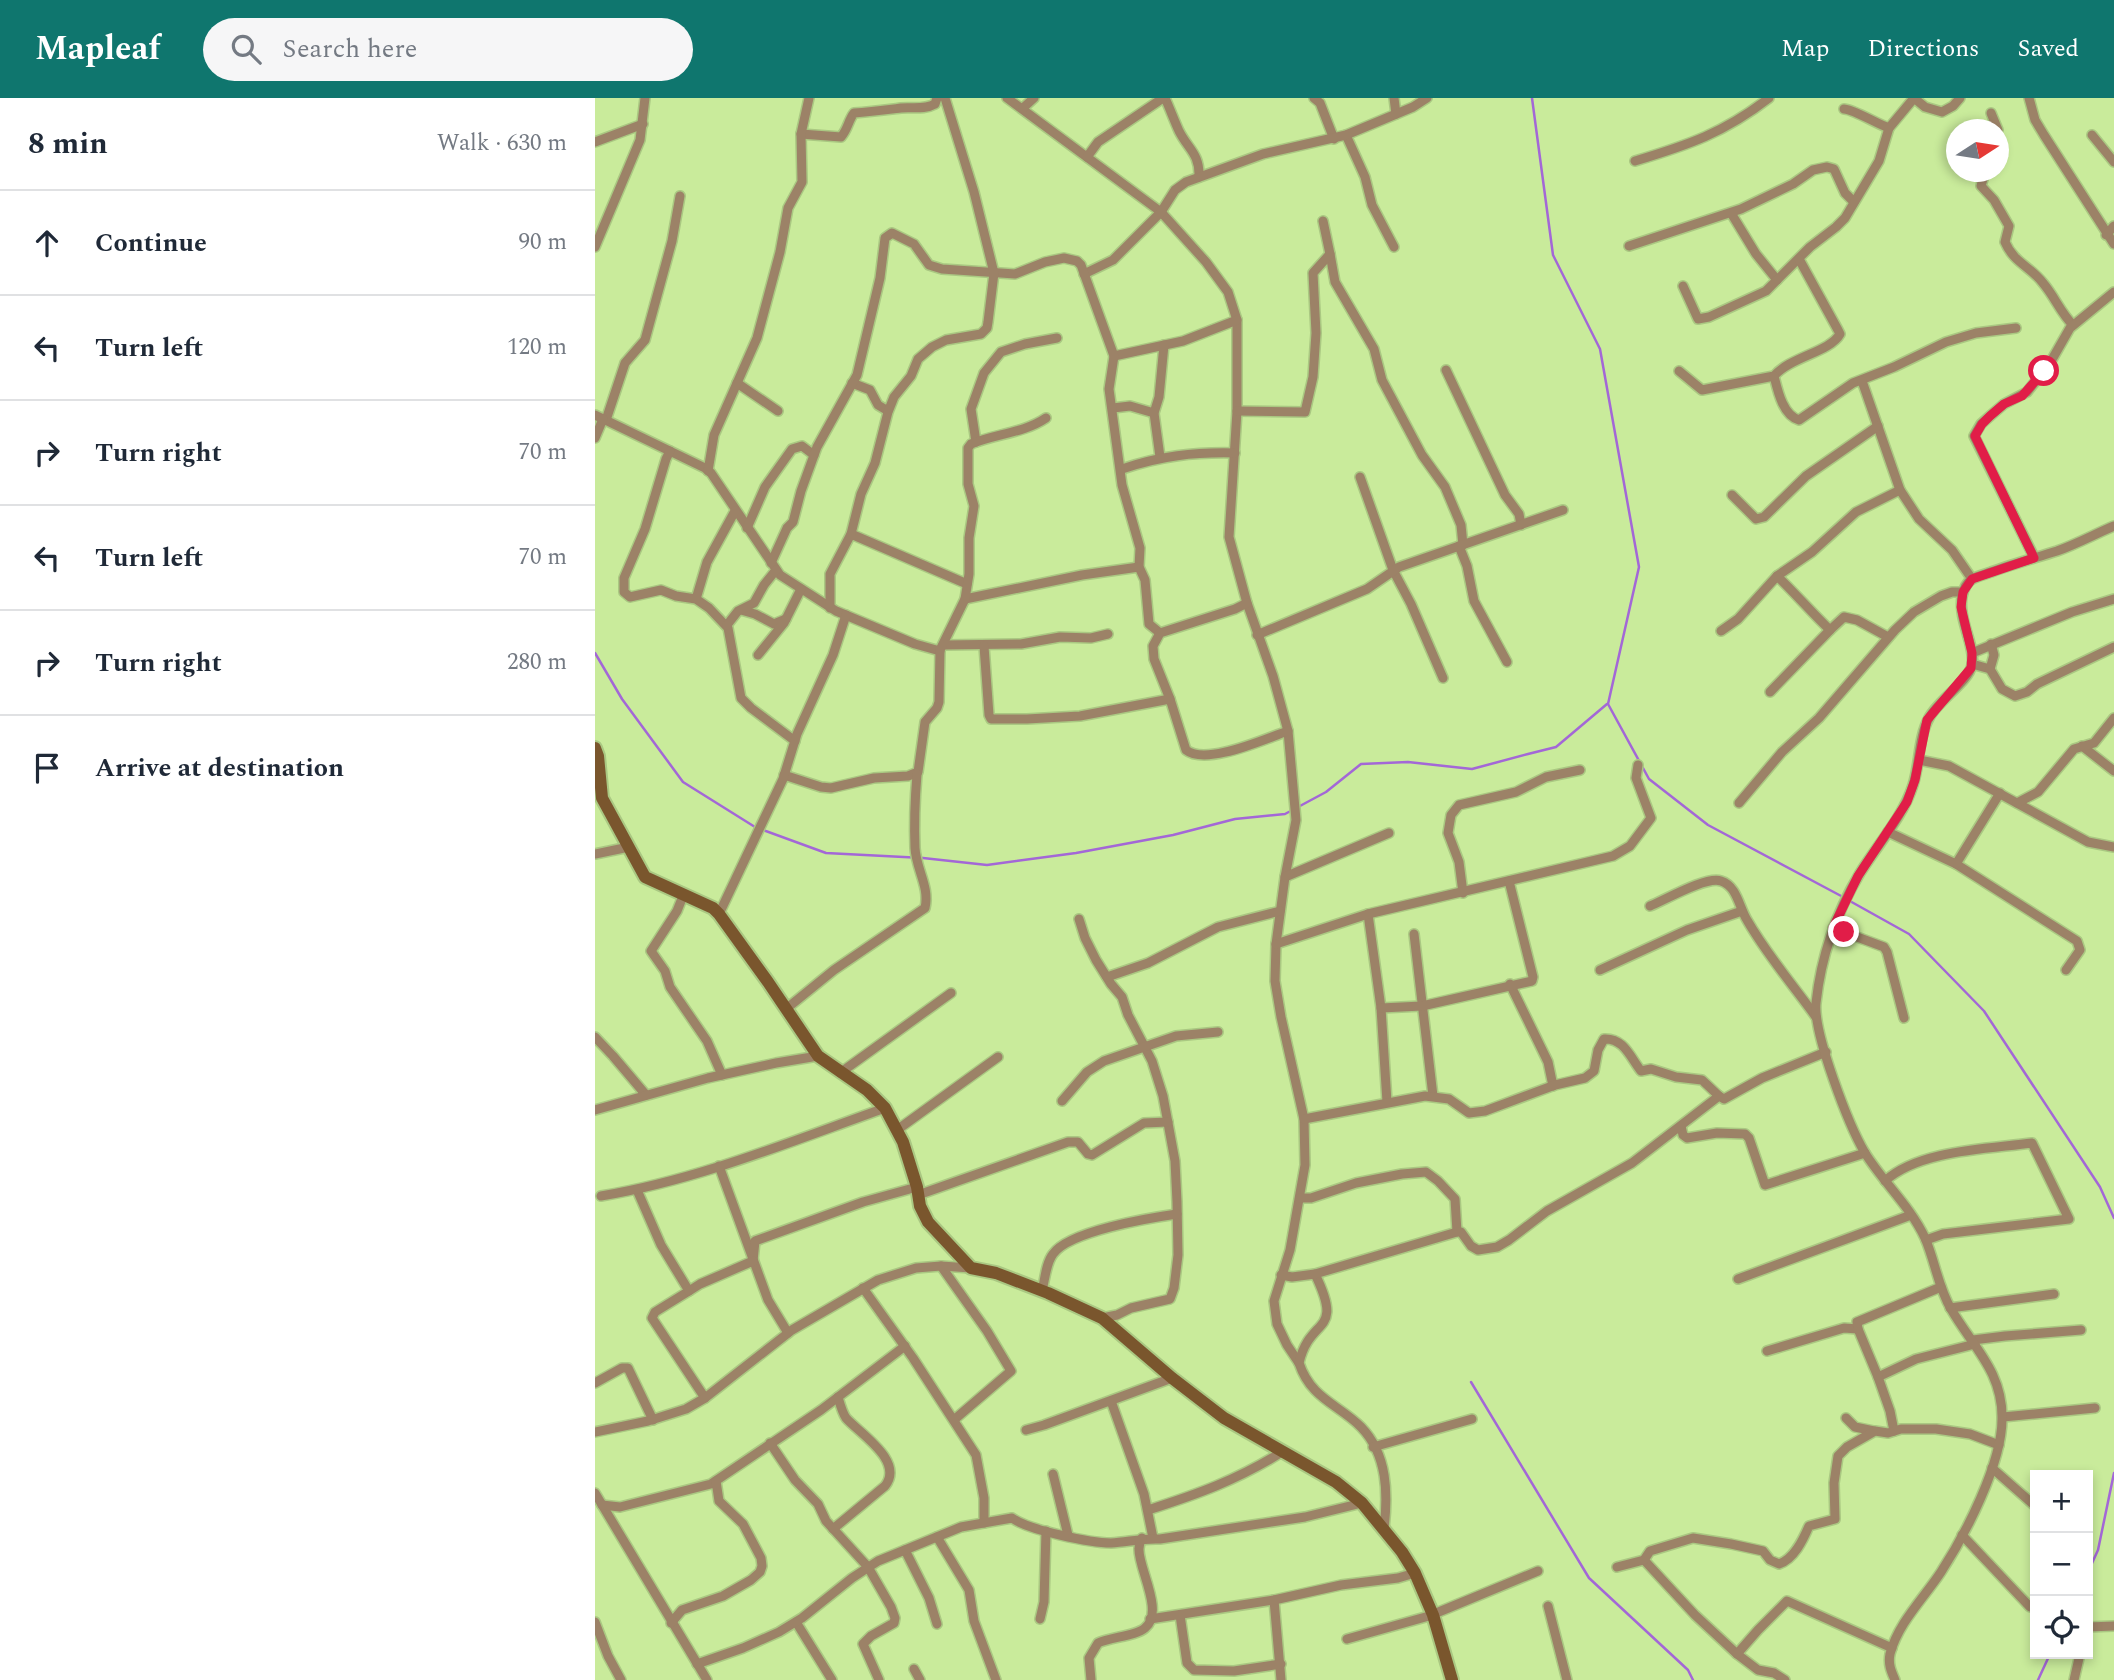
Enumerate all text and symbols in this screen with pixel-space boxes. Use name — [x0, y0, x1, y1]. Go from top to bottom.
search box — [203, 18, 693, 81]
text: Mapleaf — [35, 24, 161, 74]
text: Search here — [283, 29, 417, 69]
icon: search — [227, 30, 265, 68]
text: Map — [1781, 31, 1829, 67]
text: Directions — [1867, 31, 1979, 67]
text: Saved — [2017, 31, 2079, 67]
north arrow — [1946, 119, 2009, 182]
text: 8 min — [28, 121, 108, 167]
text: Walk · 630 m — [437, 126, 567, 161]
text: Continue — [95, 223, 207, 263]
icon: ahead — [28, 224, 66, 262]
text: 90 m — [518, 225, 567, 260]
text: Turn left — [95, 328, 203, 368]
icon: left — [28, 329, 66, 367]
text: 120 m — [507, 330, 567, 365]
route start — [2028, 355, 2059, 386]
text: Turn right — [95, 433, 222, 473]
icon: right — [28, 434, 66, 472]
text: 70 m — [518, 435, 567, 470]
text: Turn left — [95, 538, 203, 578]
icon: left — [28, 539, 66, 577]
text: 70 m — [518, 540, 567, 575]
text: Turn right — [95, 643, 222, 683]
icon: right — [28, 644, 66, 682]
text: 280 m — [507, 645, 567, 680]
text: Arrive at destination — [95, 748, 344, 788]
icon: arrive — [28, 749, 66, 787]
route end — [1828, 916, 1859, 947]
map controls — [2030, 1470, 2093, 1659]
button: + — [2030, 1470, 2093, 1533]
button: − — [2030, 1533, 2093, 1596]
button: locate — [2030, 1596, 2093, 1659]

